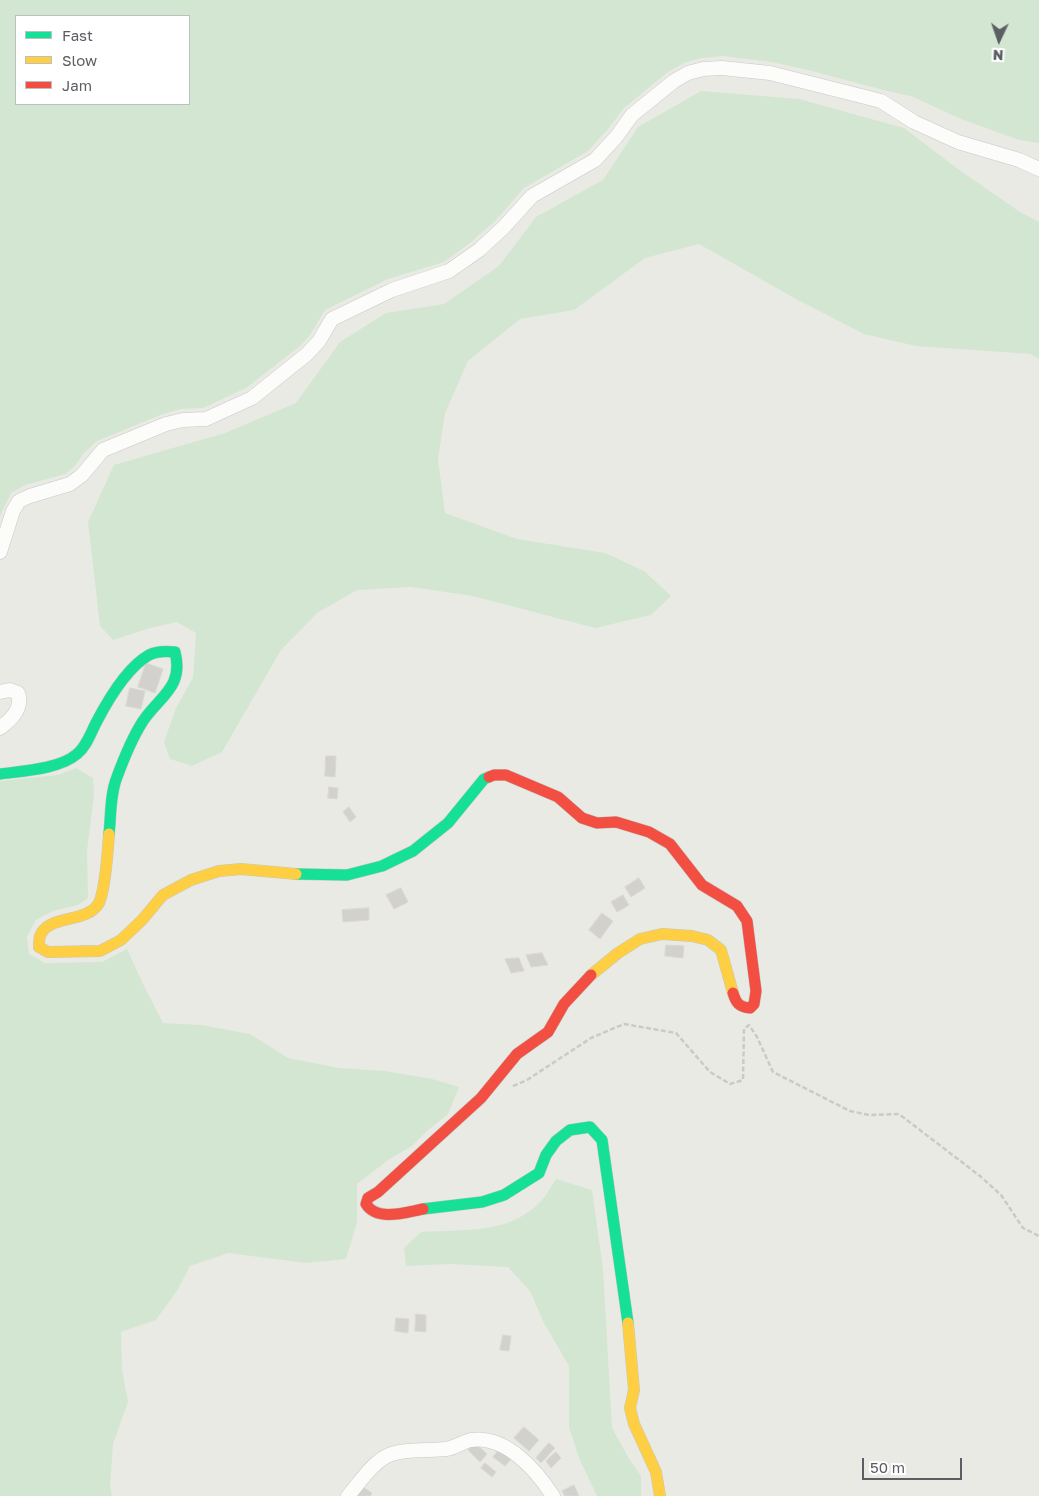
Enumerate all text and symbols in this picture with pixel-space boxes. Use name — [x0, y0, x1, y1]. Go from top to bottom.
legend — [15, 15, 190, 105]
north arrow — [974, 15, 1024, 65]
text: Fast — [62, 26, 93, 44]
text: N — [992, 47, 1004, 64]
text: Slow — [62, 51, 97, 69]
text: Jam — [62, 76, 92, 94]
scale bar — [864, 1448, 964, 1480]
text: 50 m — [870, 1458, 905, 1476]

